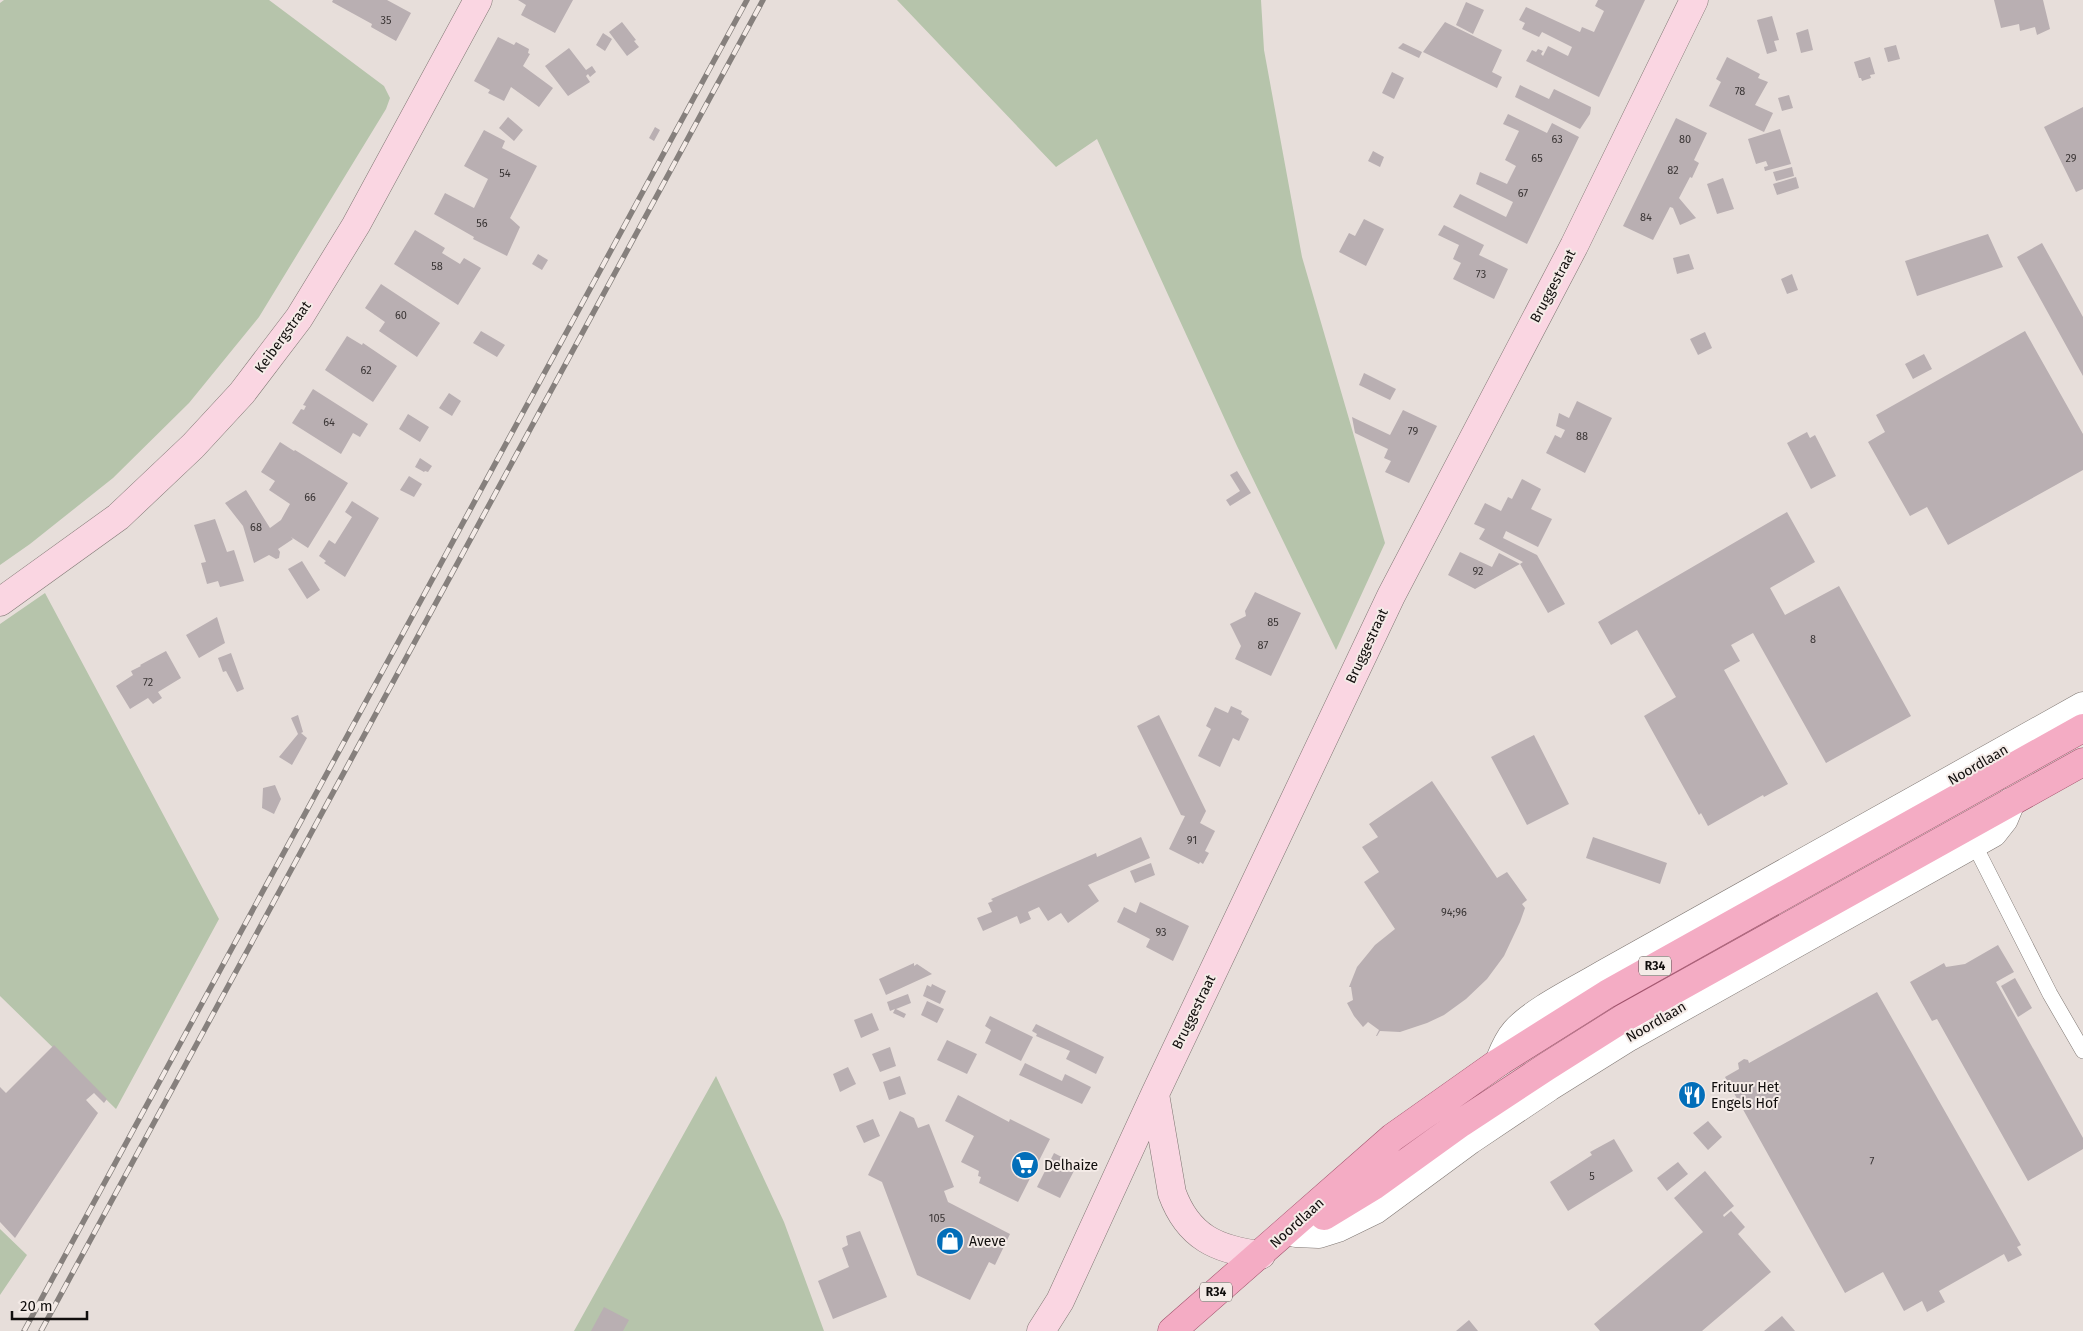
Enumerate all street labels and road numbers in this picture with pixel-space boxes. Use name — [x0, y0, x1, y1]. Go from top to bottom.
street label: Bruggestraat — [1527, 246, 1580, 326]
street label: Keibergstraat — [251, 297, 315, 376]
street label: Bruggestraat — [1342, 605, 1392, 686]
street label: Noordlaan — [1945, 741, 2011, 789]
road number: R34 — [1639, 956, 1671, 976]
street label: Bruggestraat — [1169, 971, 1220, 1052]
street label: Noordlaan — [1623, 998, 1689, 1046]
street label: Noordlaan — [1267, 1194, 1327, 1252]
road number: R34 — [1200, 1282, 1232, 1301]

